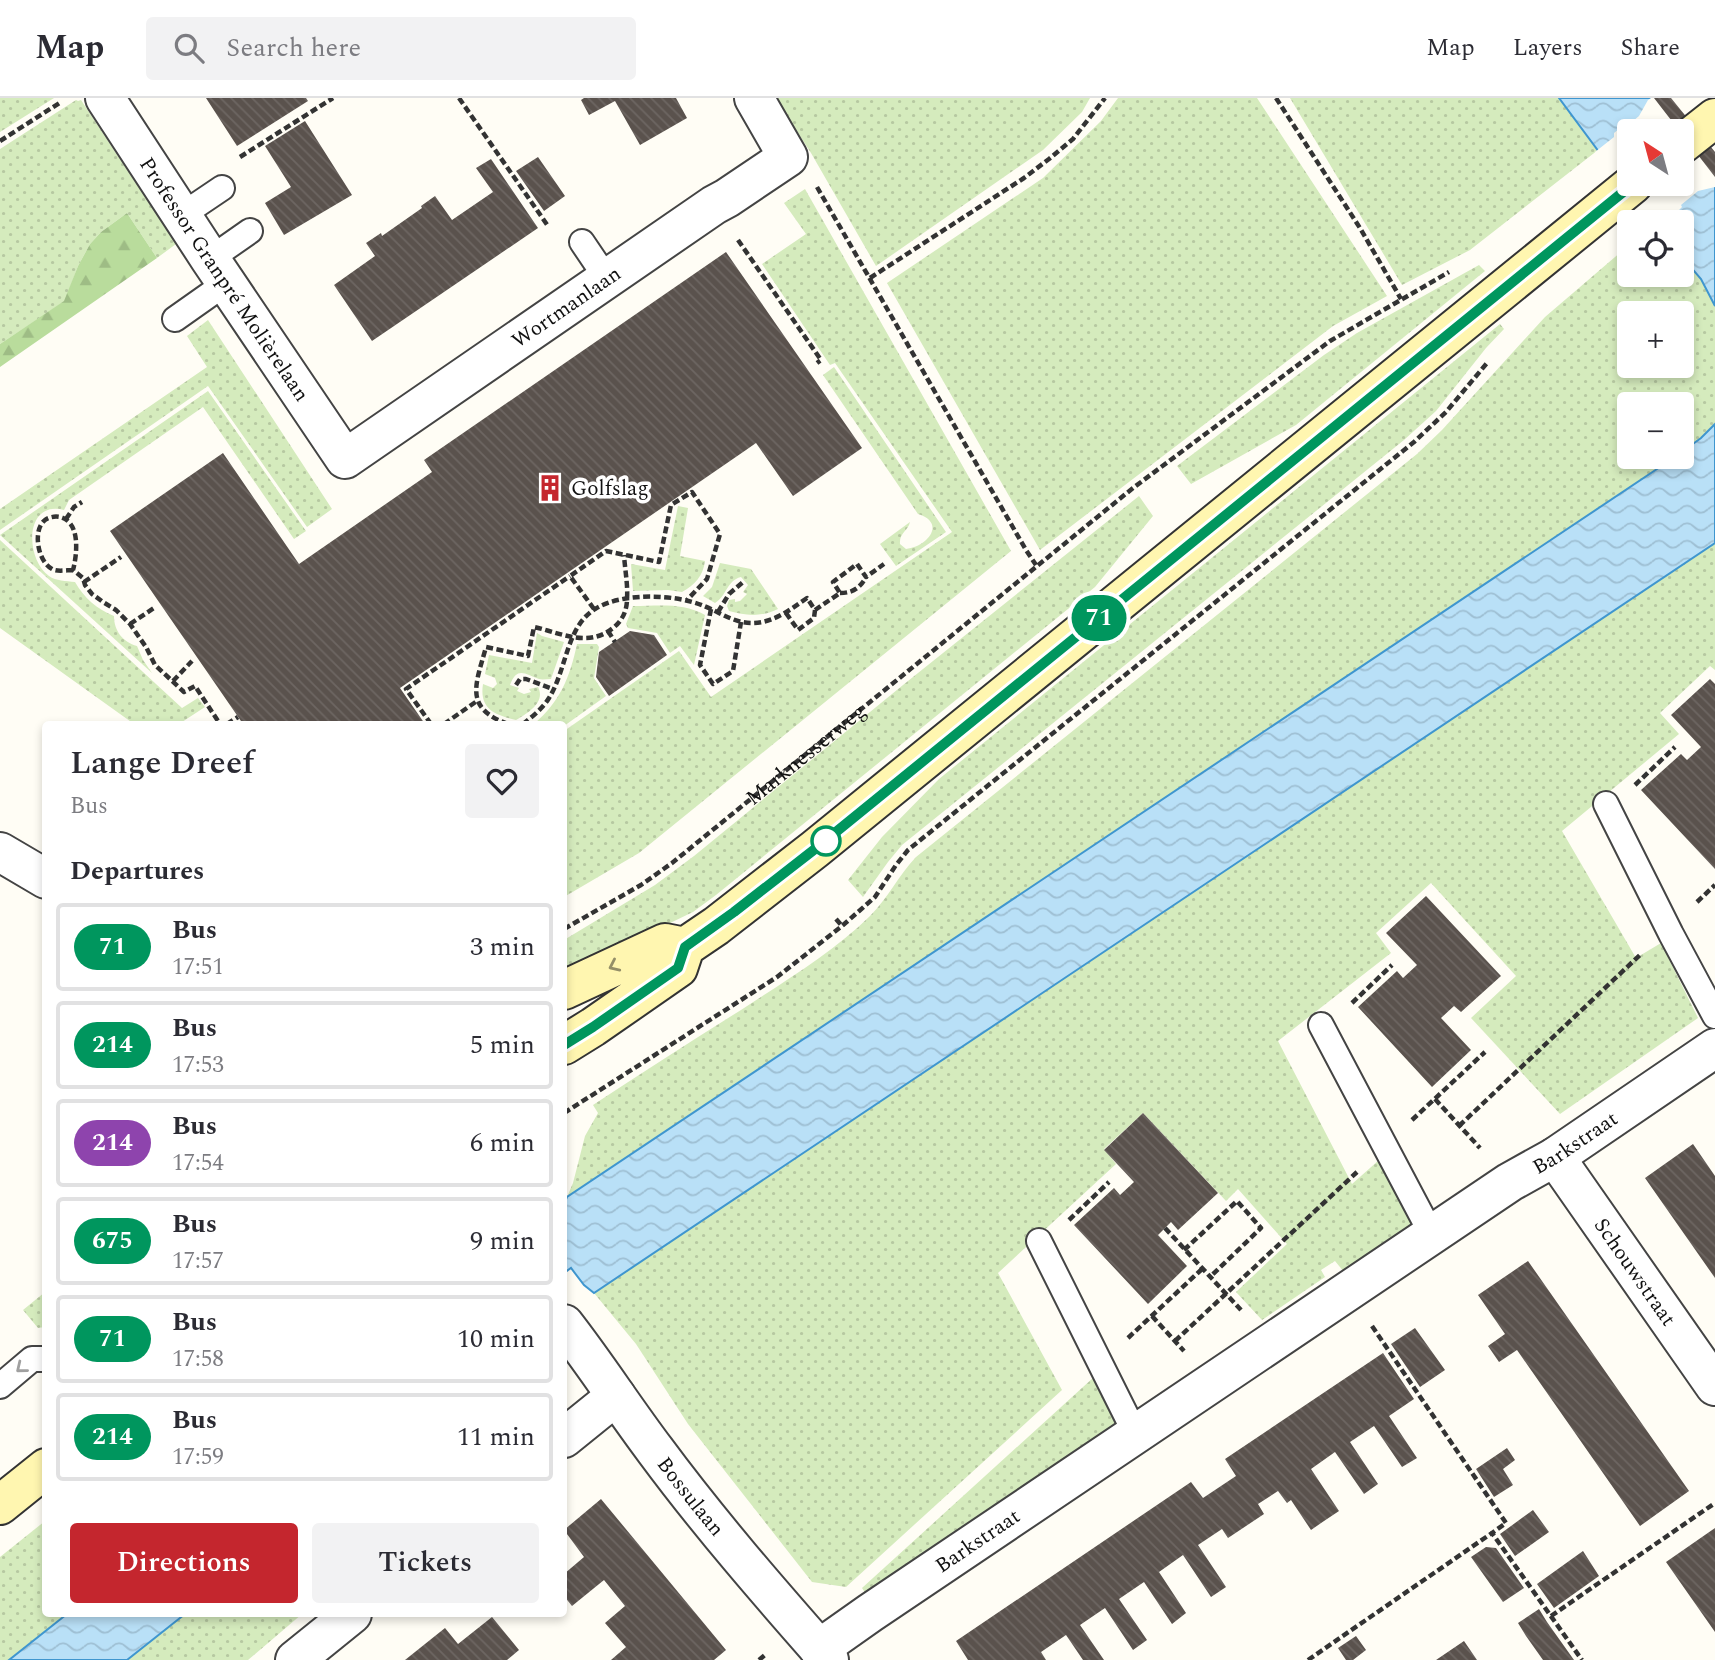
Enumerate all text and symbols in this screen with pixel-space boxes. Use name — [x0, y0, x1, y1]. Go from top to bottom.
search box — [146, 17, 636, 80]
text: Map — [35, 23, 104, 73]
text: Search here — [226, 28, 361, 68]
icon: search — [170, 29, 208, 67]
text: Map — [1426, 30, 1475, 66]
text: Layers — [1513, 30, 1583, 66]
text: Share — [1621, 30, 1680, 66]
north arrow — [1617, 119, 1694, 196]
map controls — [1617, 119, 1694, 469]
street label: Professor Granpré Molièrelaan — [131, 151, 317, 408]
button: locate — [1617, 210, 1694, 287]
street label: Wortmanlaan — [505, 258, 628, 357]
button: + — [1617, 301, 1694, 378]
button: − — [1617, 392, 1694, 469]
building icon: Golfslag — [535, 473, 565, 503]
place label: Golfslag — [571, 473, 649, 505]
line badge: 71 — [1068, 595, 1130, 641]
text: 71 — [1086, 600, 1112, 636]
street label: Marknesserweg — [739, 696, 873, 814]
text: Lange Dreef — [70, 738, 254, 788]
button: heart — [465, 744, 539, 818]
text: Bus — [70, 789, 108, 824]
unlabelled marker — [811, 826, 841, 856]
text: Departures — [70, 851, 204, 891]
text: Bus — [172, 910, 217, 950]
text: 3 min — [470, 927, 535, 967]
text: 71 — [99, 929, 126, 965]
text: 17:51 — [172, 950, 224, 985]
one-way arrow — [609, 958, 621, 972]
text: Bus — [172, 1008, 217, 1048]
text: 5 min — [470, 1025, 535, 1065]
text: 214 — [92, 1027, 133, 1063]
text: 17:53 — [172, 1048, 224, 1083]
street label: Barkstraat — [1527, 1104, 1625, 1183]
text: Bus — [172, 1106, 217, 1146]
text: 6 min — [470, 1123, 535, 1163]
text: 214 — [92, 1125, 133, 1161]
text: 17:54 — [172, 1146, 224, 1181]
text: Bus — [172, 1204, 217, 1244]
street label: Schouwstraat — [1585, 1212, 1684, 1333]
text: 9 min — [470, 1221, 535, 1261]
text: 675 — [92, 1223, 133, 1259]
text: 17:57 — [172, 1244, 224, 1279]
text: Bus — [172, 1302, 217, 1342]
text: 10 min — [457, 1319, 535, 1359]
text: 71 — [99, 1321, 126, 1357]
text: 17:58 — [172, 1342, 224, 1377]
one-way arrow — [17, 1360, 30, 1372]
text: Bus — [172, 1400, 217, 1440]
text: 11 min — [457, 1417, 535, 1457]
text: 214 — [92, 1419, 133, 1455]
text: 17:59 — [172, 1440, 224, 1475]
street label: Bossulaan — [648, 1450, 732, 1544]
street label: Barkstraat — [929, 1501, 1027, 1582]
button: Directions — [70, 1523, 298, 1603]
button: Tickets — [312, 1523, 539, 1603]

